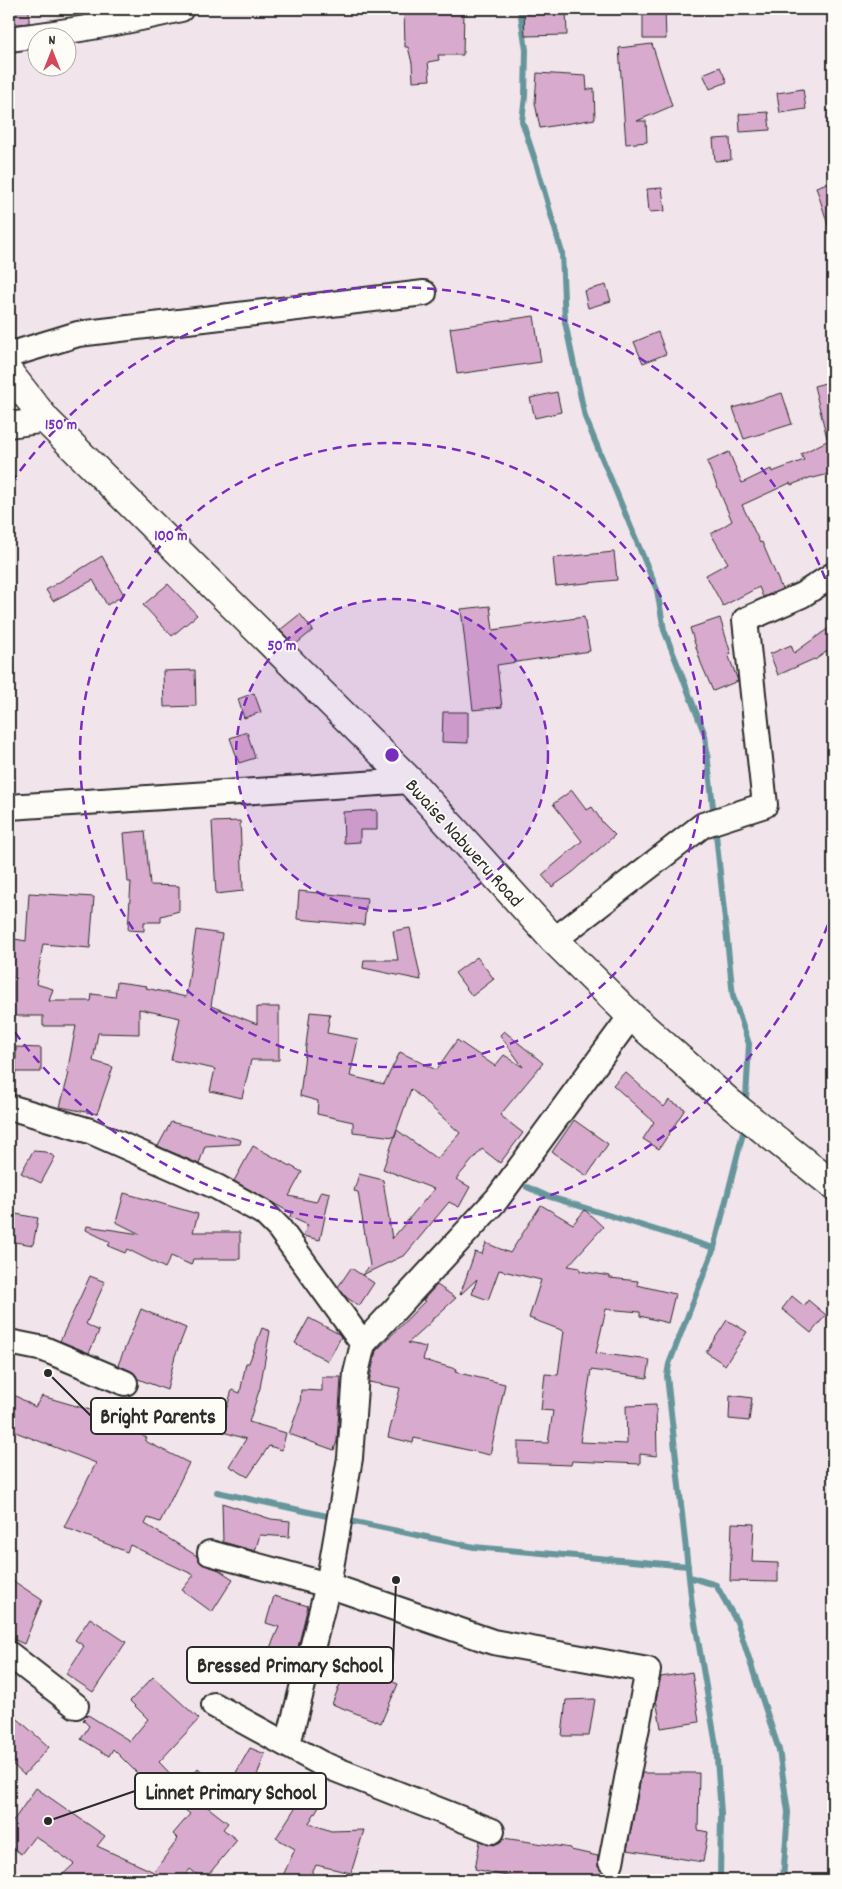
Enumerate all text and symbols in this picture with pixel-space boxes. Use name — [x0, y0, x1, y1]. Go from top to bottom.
north arrow — [28, 28, 78, 78]
text: N — [49, 31, 56, 51]
text: 150 m — [45, 415, 77, 437]
text: 100 m — [154, 526, 188, 548]
text: 50 m — [268, 636, 296, 658]
centre of rings — [383, 746, 401, 764]
street label: Bwaise Nabweru Road — [397, 773, 528, 915]
callout: Bright Parents — [91, 1398, 226, 1434]
text: Bright Parents — [100, 1404, 216, 1434]
callout: Bressed Primary School — [187, 1647, 393, 1683]
text: Bressed Primary School — [197, 1653, 384, 1683]
callout: Linnet Primary School — [135, 1773, 326, 1809]
text: Linnet Primary School — [145, 1780, 318, 1810]

